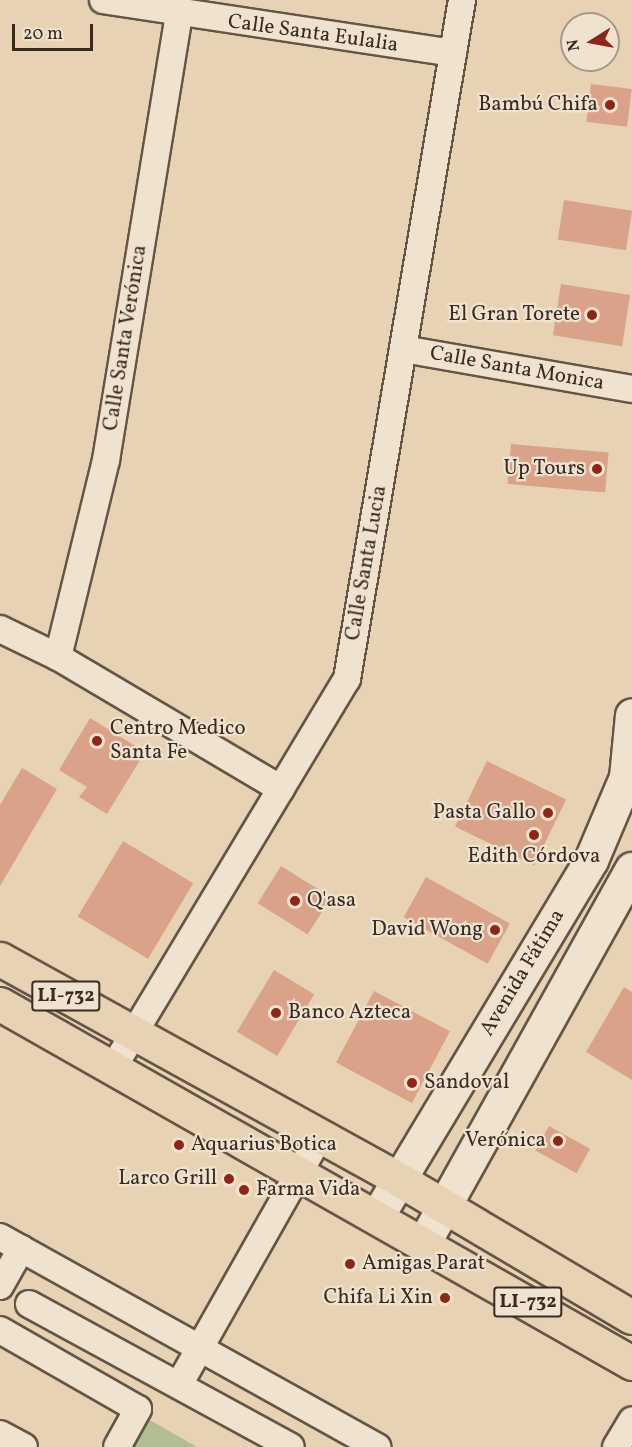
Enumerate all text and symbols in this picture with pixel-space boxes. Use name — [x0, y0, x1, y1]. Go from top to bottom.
street label: Calle Santa Eulalia — [226, 10, 400, 58]
scale bar — [15, 12, 96, 50]
north arrow — [560, 12, 620, 72]
text: 20 m — [23, 22, 63, 47]
text: N — [562, 37, 586, 53]
place label: Bambú Chifa — [478, 92, 598, 118]
marker: Bambú Chifa — [603, 98, 617, 112]
street label: Calle Santa Verónica — [99, 243, 153, 433]
place label: El Gran Torete — [448, 302, 580, 328]
marker: El Gran Torete — [585, 308, 599, 322]
street label: Calle Santa Monica — [428, 341, 606, 397]
place label: Up Tours — [503, 456, 585, 482]
marker: Up Tours — [590, 462, 604, 476]
street label: Calle Santa Lucia — [341, 483, 393, 643]
place label: Centro Medico Santa Fe — [110, 716, 246, 766]
marker: Centro Medico Santa Fe — [88, 732, 106, 750]
place label: Pasta Gallo — [433, 800, 536, 826]
marker: Pasta Gallo — [541, 806, 555, 820]
marker: Edith Córdova — [527, 828, 541, 842]
place label: Edith Córdova — [468, 844, 600, 870]
place label: Q'asa — [307, 888, 356, 914]
marker: Q'asa — [288, 894, 302, 908]
street label: Avenida Fátima — [475, 905, 571, 1041]
place label: David Wong — [371, 917, 483, 943]
marker: David Wong — [488, 923, 502, 937]
road number: LI-732 — [30, 979, 102, 1013]
place label: Banco Azteca — [288, 1000, 411, 1026]
marker: Banco Azteca — [269, 1006, 283, 1020]
place label: Sandoval — [424, 1070, 509, 1096]
marker: Sandoval — [405, 1076, 419, 1090]
place label: Verónica — [465, 1128, 546, 1154]
place label: Aquarius Botica — [191, 1132, 337, 1158]
marker: Verónica — [551, 1134, 565, 1148]
marker: Aquarius Botica — [172, 1138, 186, 1152]
place label: Larco Grill — [118, 1166, 217, 1192]
marker: Larco Grill — [222, 1172, 236, 1186]
place label: Farma Vida — [256, 1177, 361, 1203]
marker: Farma Vida — [237, 1183, 251, 1197]
place label: Amigas Parat — [362, 1251, 485, 1277]
marker: Amigas Parat — [343, 1257, 357, 1271]
place label: Chifa Li Xin — [323, 1285, 433, 1311]
road number: LI-732 — [492, 1285, 564, 1319]
marker: Chifa Li Xin — [438, 1291, 452, 1305]

